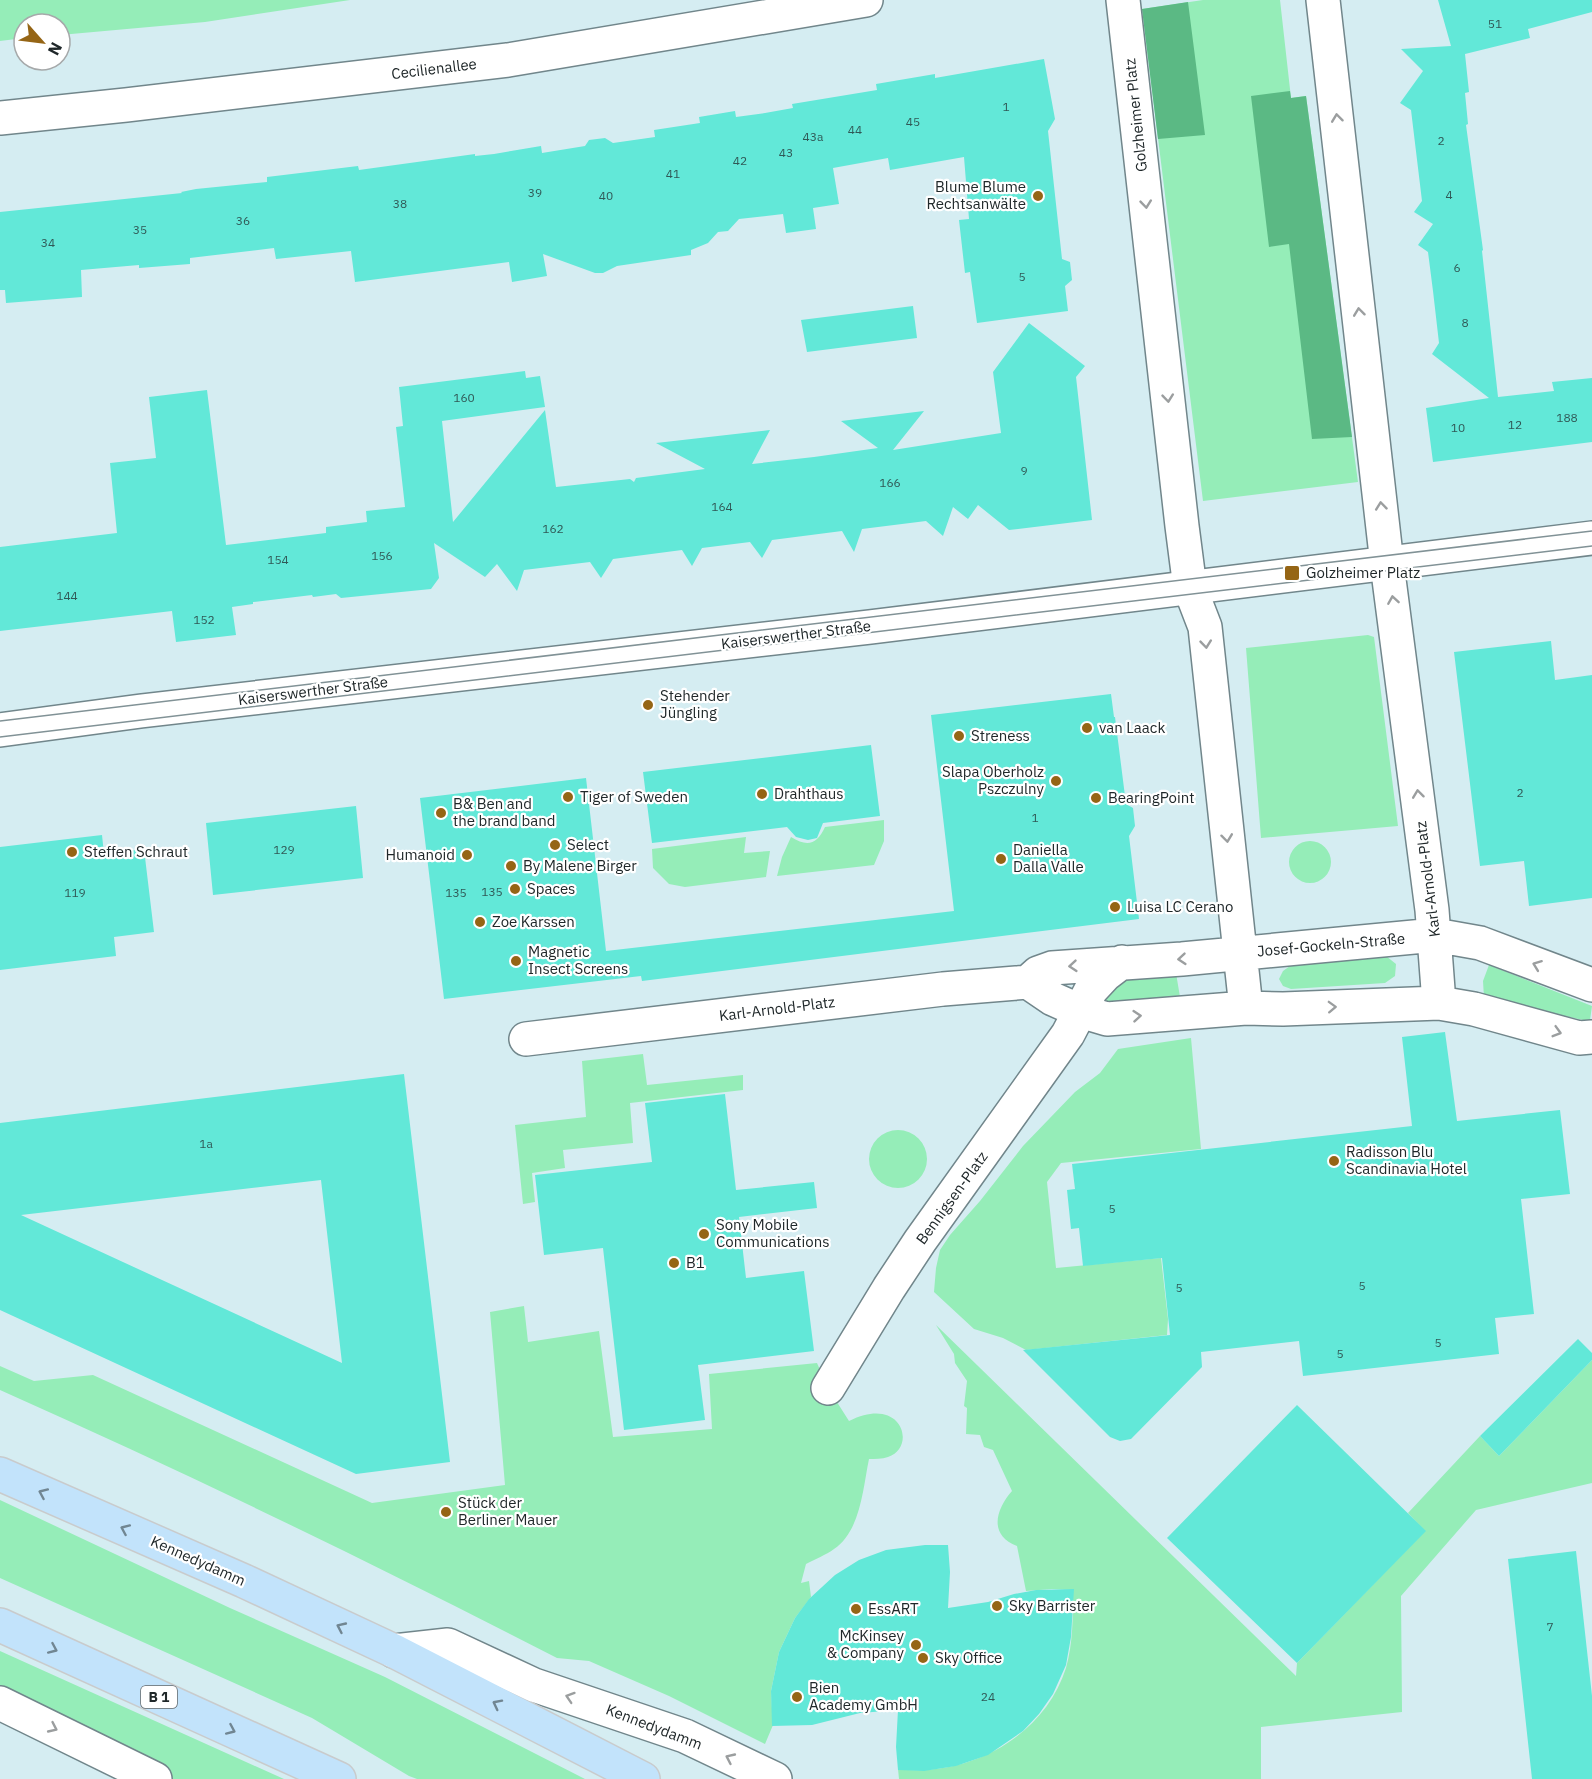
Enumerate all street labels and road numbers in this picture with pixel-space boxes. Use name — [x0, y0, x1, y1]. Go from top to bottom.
street label: Cecilienallee — [390, 54, 478, 83]
street label: Golzheimer Platz — [1120, 57, 1151, 173]
street label: Kaiserswerther Straße — [720, 616, 872, 653]
street label: Kaiserswerther Straße — [237, 672, 389, 709]
street label: Karl-Arnold-Platz — [1411, 820, 1444, 938]
street label: Josef-Gockeln-Straße — [1256, 929, 1406, 960]
street label: Karl-Arnold-Platz — [718, 992, 836, 1025]
street label: Bennigsen-Platz — [912, 1148, 992, 1248]
street label: Kennedydamm — [148, 1531, 249, 1590]
road number: B 1 — [141, 1686, 177, 1708]
street label: Kennedydamm — [603, 1699, 705, 1754]

